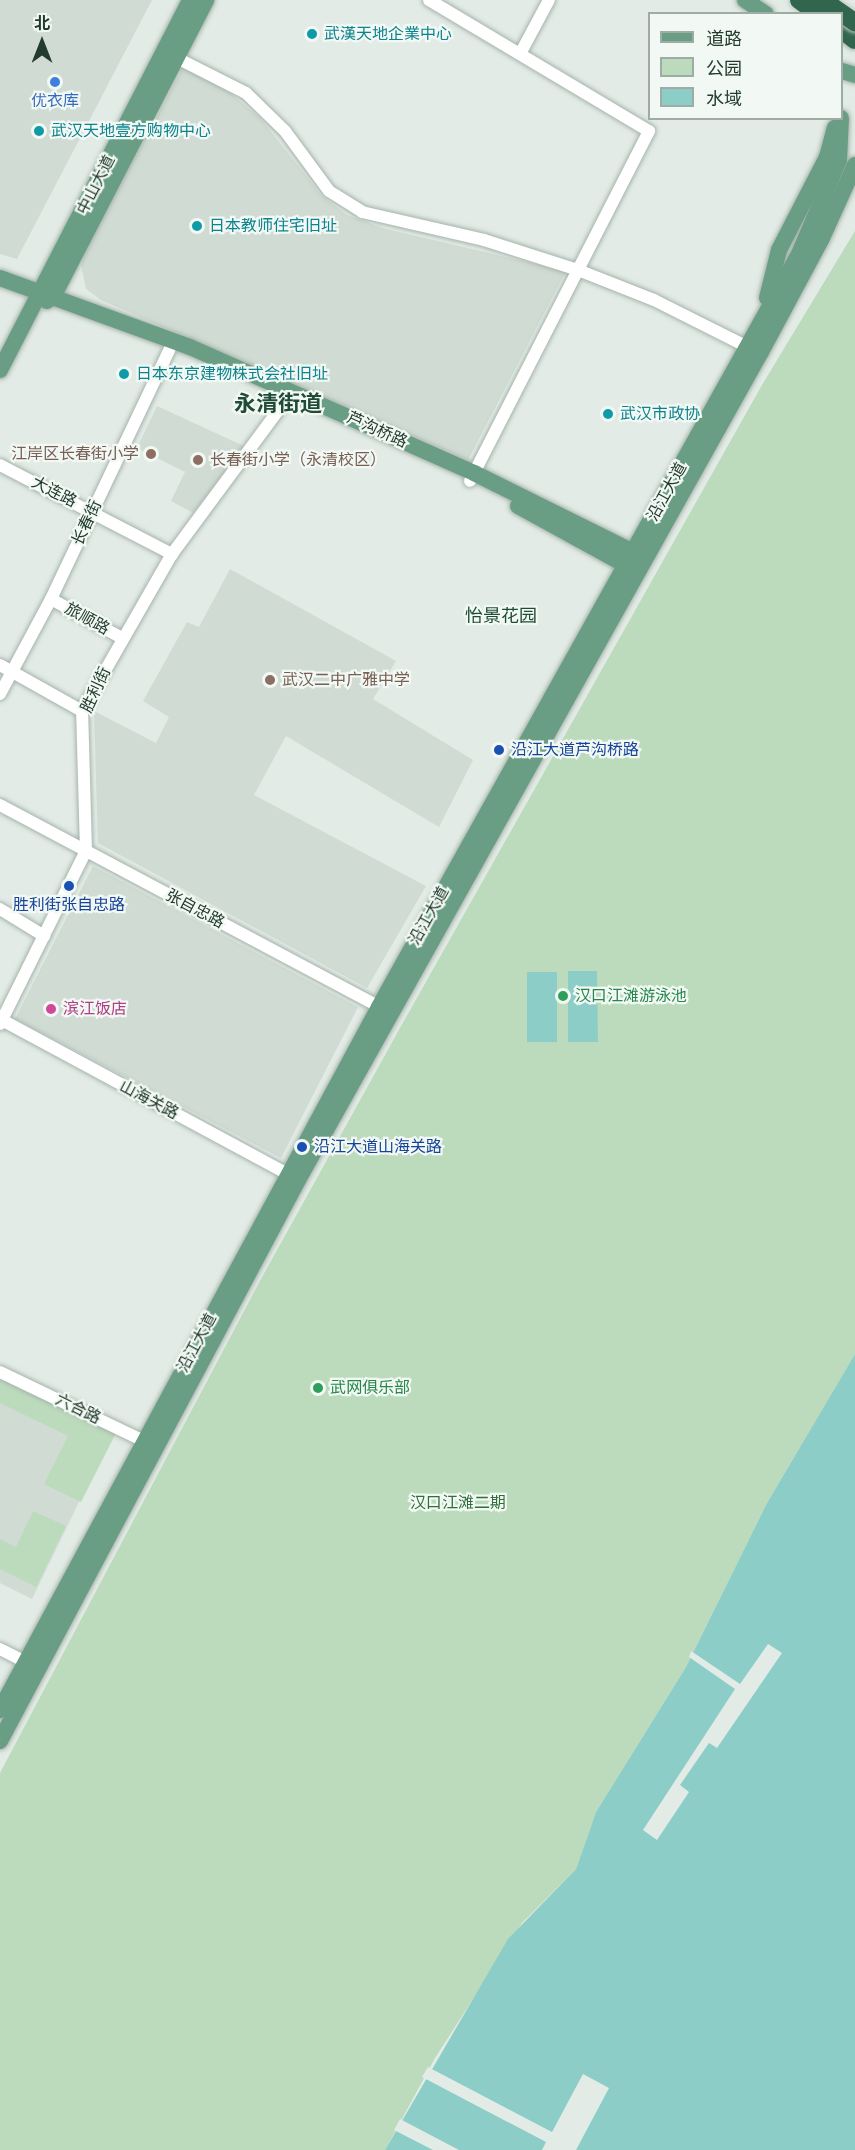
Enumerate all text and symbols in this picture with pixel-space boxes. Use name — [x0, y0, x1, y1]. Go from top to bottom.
north arrow — [12, 12, 72, 72]
legend — [648, 12, 843, 120]
text: 北 — [34, 15, 50, 32]
place label: 武漢天地企業中心 — [324, 24, 452, 44]
marker: 武漢天地企業中心 — [305, 27, 319, 41]
text: 道路 — [706, 29, 742, 49]
text: 公园 — [706, 59, 742, 79]
marker: 优衣库 — [48, 75, 62, 89]
text: 水域 — [706, 89, 742, 109]
place label: 优衣库 — [31, 91, 79, 111]
place label: 武汉天地壹方购物中心 — [51, 121, 211, 141]
marker: 武汉天地壹方购物中心 — [32, 124, 46, 138]
street label: 中山大道 — [73, 152, 119, 218]
place label: 日本教师住宅旧址 — [209, 216, 337, 236]
marker: 日本教师住宅旧址 — [190, 219, 204, 233]
place label: 日本东京建物株式会社旧址 — [136, 364, 328, 384]
marker: 日本东京建物株式会社旧址 — [117, 367, 131, 381]
district label: 永清街道 — [234, 391, 322, 417]
place label: 武汉市政协 — [620, 404, 700, 424]
marker: 武汉市政协 — [601, 407, 615, 421]
street label: 芦沟桥路 — [344, 408, 410, 452]
place label: 江岸区长春街小学 — [11, 444, 139, 464]
marker: 江岸区长春街小学 — [144, 447, 158, 461]
place label: 长春街小学（永清校区） — [210, 450, 386, 470]
marker: 长春街小学（永清校区） — [191, 453, 205, 467]
street label: 沿江大道 — [643, 459, 691, 525]
street label: 大连路 — [28, 473, 80, 511]
street label: 长春街 — [68, 497, 106, 549]
street label: 旅顺路 — [61, 599, 113, 639]
district label: 怡景花园 — [465, 605, 537, 627]
street label: 胜利街 — [77, 664, 115, 716]
place label: 武汉二中广雅中学 — [282, 670, 410, 690]
marker: 武汉二中广雅中学 — [263, 673, 277, 687]
place label: 沿江大道芦沟桥路 — [511, 740, 639, 760]
marker: 沿江大道芦沟桥路 — [492, 743, 506, 757]
marker: 胜利街张自忠路 — [62, 879, 76, 893]
street label: 沿江大道 — [405, 883, 453, 949]
street label: 张自忠路 — [162, 886, 228, 932]
place label: 胜利街张自忠路 — [13, 895, 125, 915]
place label: 汉口江滩游泳池 — [575, 986, 687, 1006]
marker: 汉口江滩游泳池 — [556, 989, 570, 1003]
place label: 滨江饭店 — [63, 999, 127, 1019]
marker: 滨江饭店 — [44, 1002, 58, 1016]
street label: 山海关路 — [116, 1077, 182, 1123]
place label: 沿江大道山海关路 — [314, 1137, 442, 1157]
marker: 沿江大道山海关路 — [295, 1140, 309, 1154]
street label: 沿江大道 — [174, 1310, 220, 1376]
place label: 武网俱乐部 — [330, 1378, 410, 1398]
marker: 武网俱乐部 — [311, 1381, 325, 1395]
street label: 六合路 — [52, 1390, 104, 1428]
park label: 汉口江滩二期 — [410, 1493, 506, 1513]

